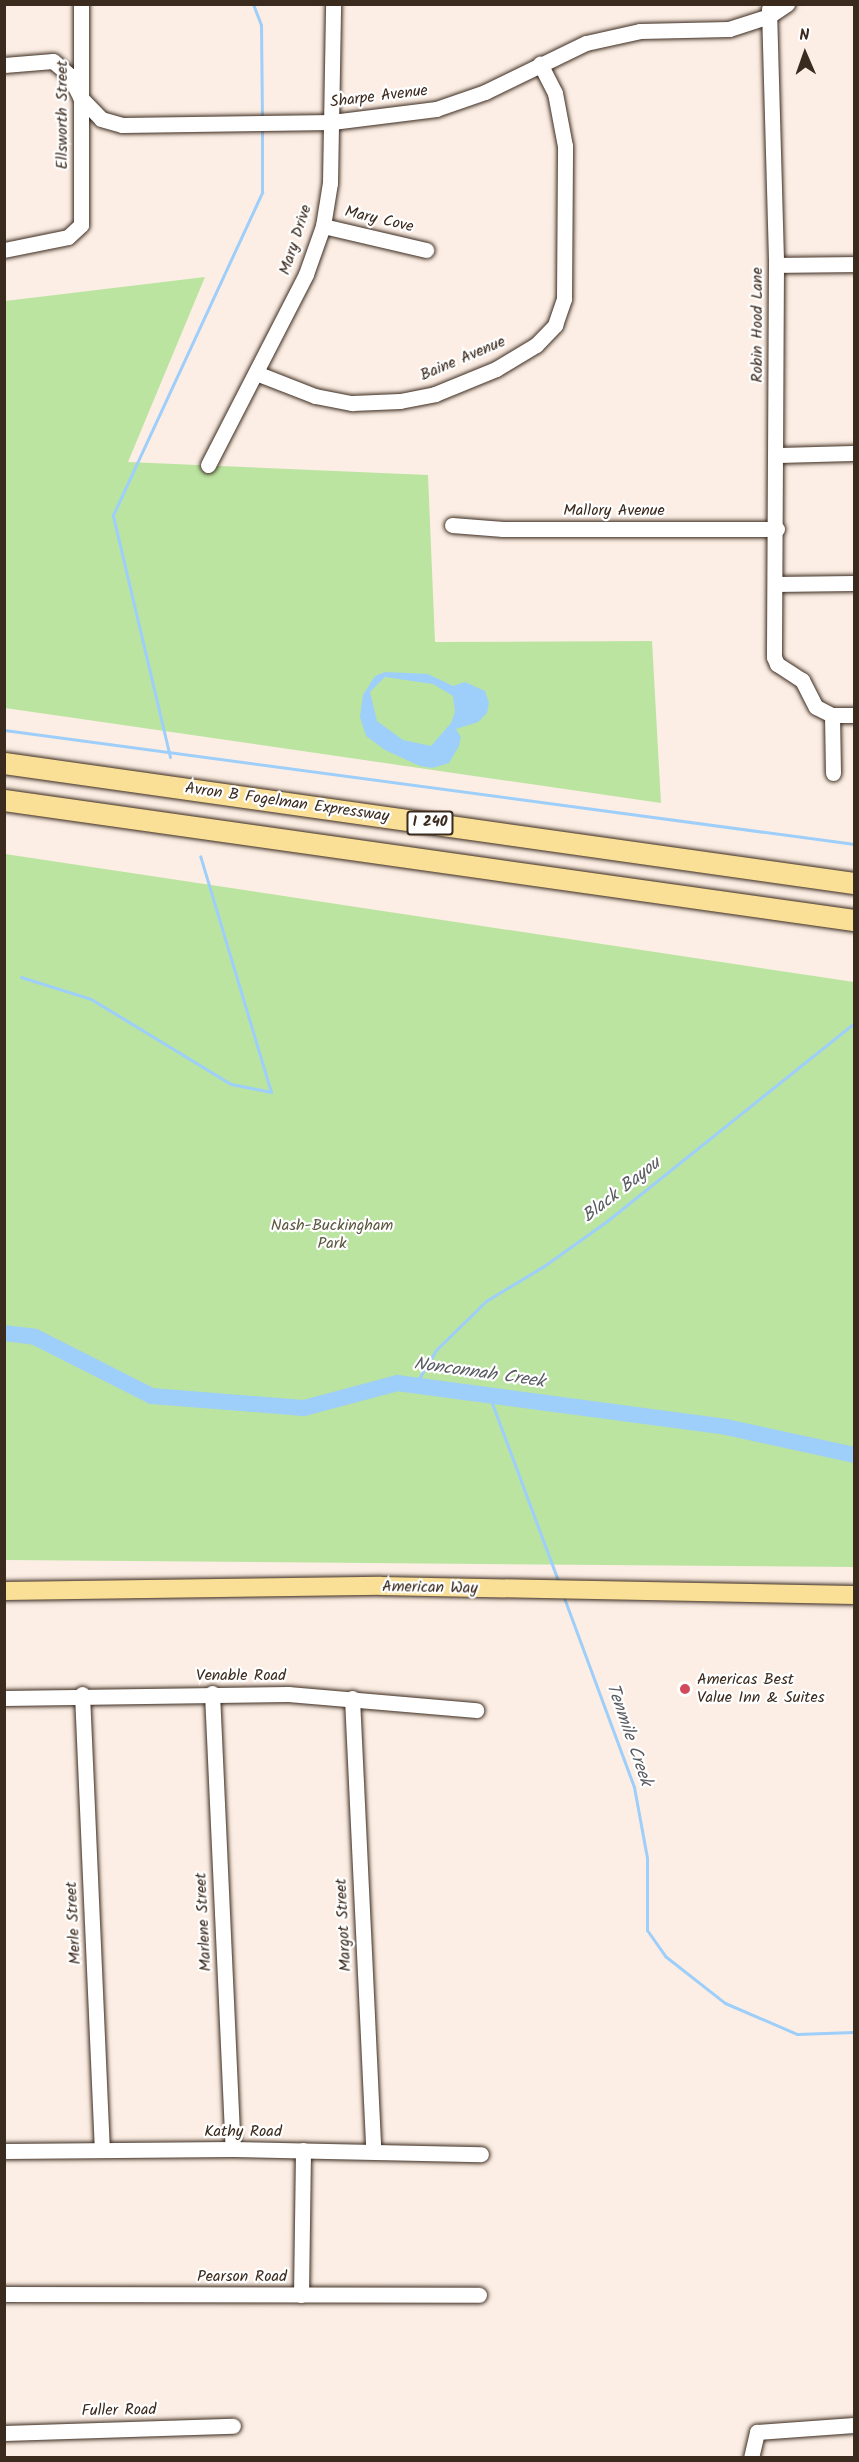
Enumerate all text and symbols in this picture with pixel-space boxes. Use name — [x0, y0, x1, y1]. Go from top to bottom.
text: N — [799, 23, 810, 48]
north arrow — [775, 24, 835, 84]
street label: Ellsworth Street — [53, 60, 73, 170]
street label: Sharpe Avenue — [329, 81, 429, 113]
street label: Mary Drive — [276, 202, 316, 278]
street label: Mary Cove — [343, 203, 415, 237]
street label: Robin Hood Lane — [748, 267, 768, 383]
street label: Baine Avenue — [417, 332, 509, 386]
street label: Mallory Avenue — [563, 501, 665, 521]
street label: Avron B Fogelman Expressway — [184, 779, 390, 827]
road number: I 240 — [406, 811, 454, 835]
water label: Black Bayou — [579, 1154, 665, 1228]
park label: Nash-Buckingham Park — [271, 1216, 393, 1254]
water label: Nonconnah Creek — [412, 1354, 546, 1394]
street label: American Way — [382, 1578, 478, 1598]
street label: Venable Road — [196, 1666, 286, 1686]
place label: Americas Best Value Inn & Suites — [697, 1670, 825, 1708]
water label: Tenmile Creek — [600, 1681, 656, 1789]
marker: Americas Best Value Inn & Suites — [678, 1682, 692, 1696]
street label: Marlene Street — [192, 1872, 216, 1972]
street label: Margot Street — [332, 1878, 356, 1972]
street label: Merle Street — [62, 1881, 86, 1965]
street label: Kathy Road — [204, 2122, 282, 2142]
street label: Pearson Road — [197, 2267, 287, 2287]
street label: Fuller Road — [81, 2401, 157, 2421]

